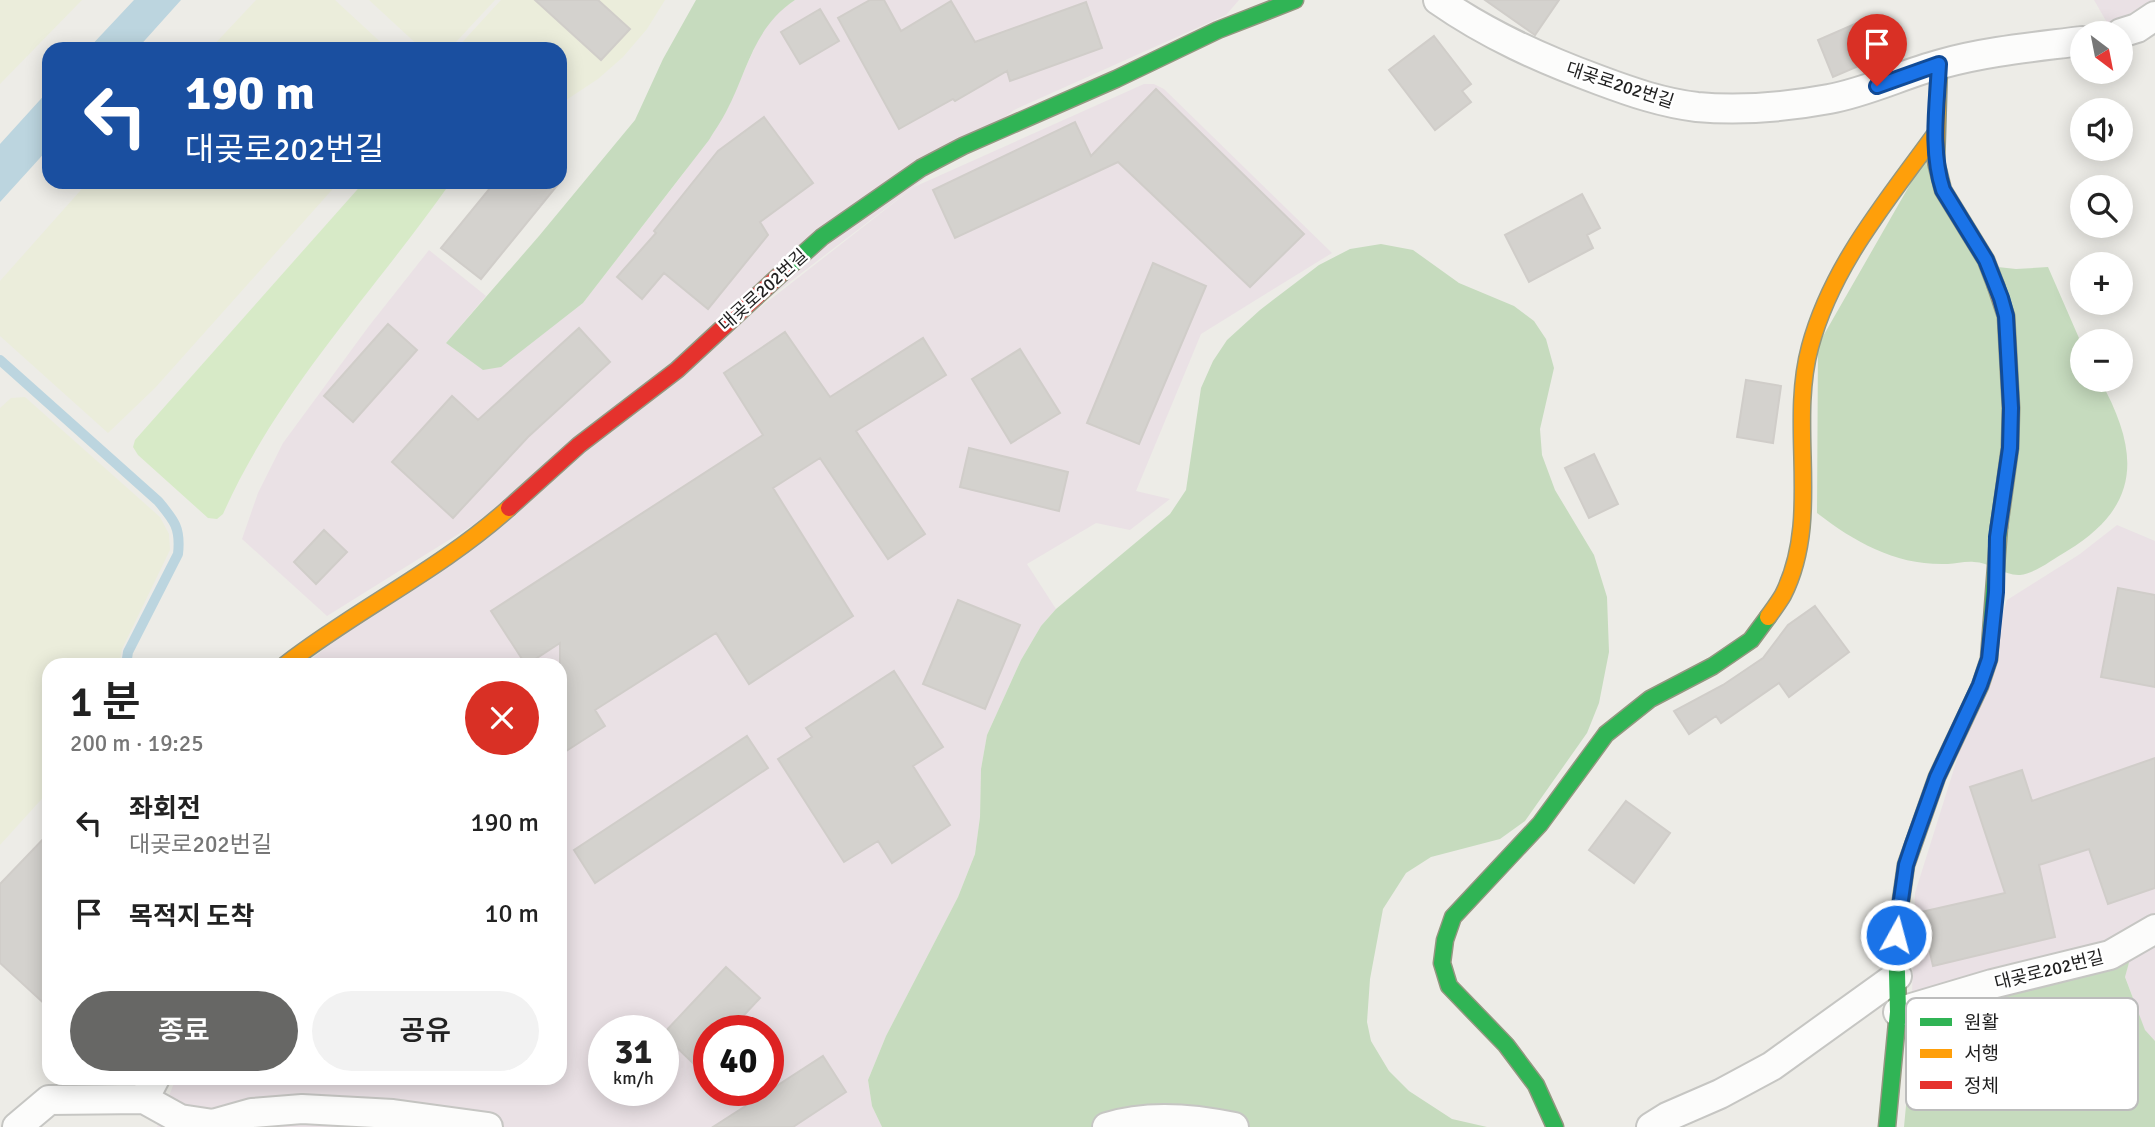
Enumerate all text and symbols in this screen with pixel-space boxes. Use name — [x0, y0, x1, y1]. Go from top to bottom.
pin — [1847, 14, 1907, 86]
north arrow — [2070, 21, 2133, 84]
map controls — [2070, 21, 2133, 392]
icon: arrive — [1858, 25, 1896, 63]
street label: 대곶로202번길 — [1563, 57, 1677, 113]
text: 190 m — [185, 63, 315, 123]
icon: left — [70, 70, 161, 161]
button: sound — [2070, 98, 2133, 161]
text: 대곶로202번길 — [185, 130, 384, 169]
button: search — [2070, 175, 2133, 238]
street label: 대곶로202번길 — [714, 244, 812, 336]
button: + — [2070, 252, 2133, 315]
button: − — [2070, 329, 2133, 392]
text: 1 분 — [70, 677, 141, 728]
button: close — [465, 681, 539, 755]
text: 200 m · 19:25 — [70, 729, 204, 758]
text: 좌회전 — [129, 793, 201, 825]
icon: left — [70, 804, 108, 842]
text: 190 m — [470, 807, 539, 839]
text: 대곶로202번길 — [129, 830, 272, 859]
icon: arrive — [70, 895, 108, 933]
text: 10 m — [484, 898, 539, 930]
position arrow — [1859, 898, 1933, 972]
text: 목적지 도착 — [129, 901, 254, 933]
street label: 대곶로202번길 — [1992, 946, 2106, 994]
button: 종료 — [70, 991, 298, 1071]
button: 공유 — [312, 991, 539, 1071]
legend — [1906, 998, 2138, 1110]
text: 원활 — [1964, 1011, 1999, 1035]
speed limit sign: 40 — [693, 1015, 784, 1106]
text: 31 — [615, 1030, 652, 1073]
text: 서행 — [1964, 1042, 1999, 1066]
text: km/h — [613, 1067, 654, 1089]
text: 정체 — [1964, 1074, 1999, 1098]

